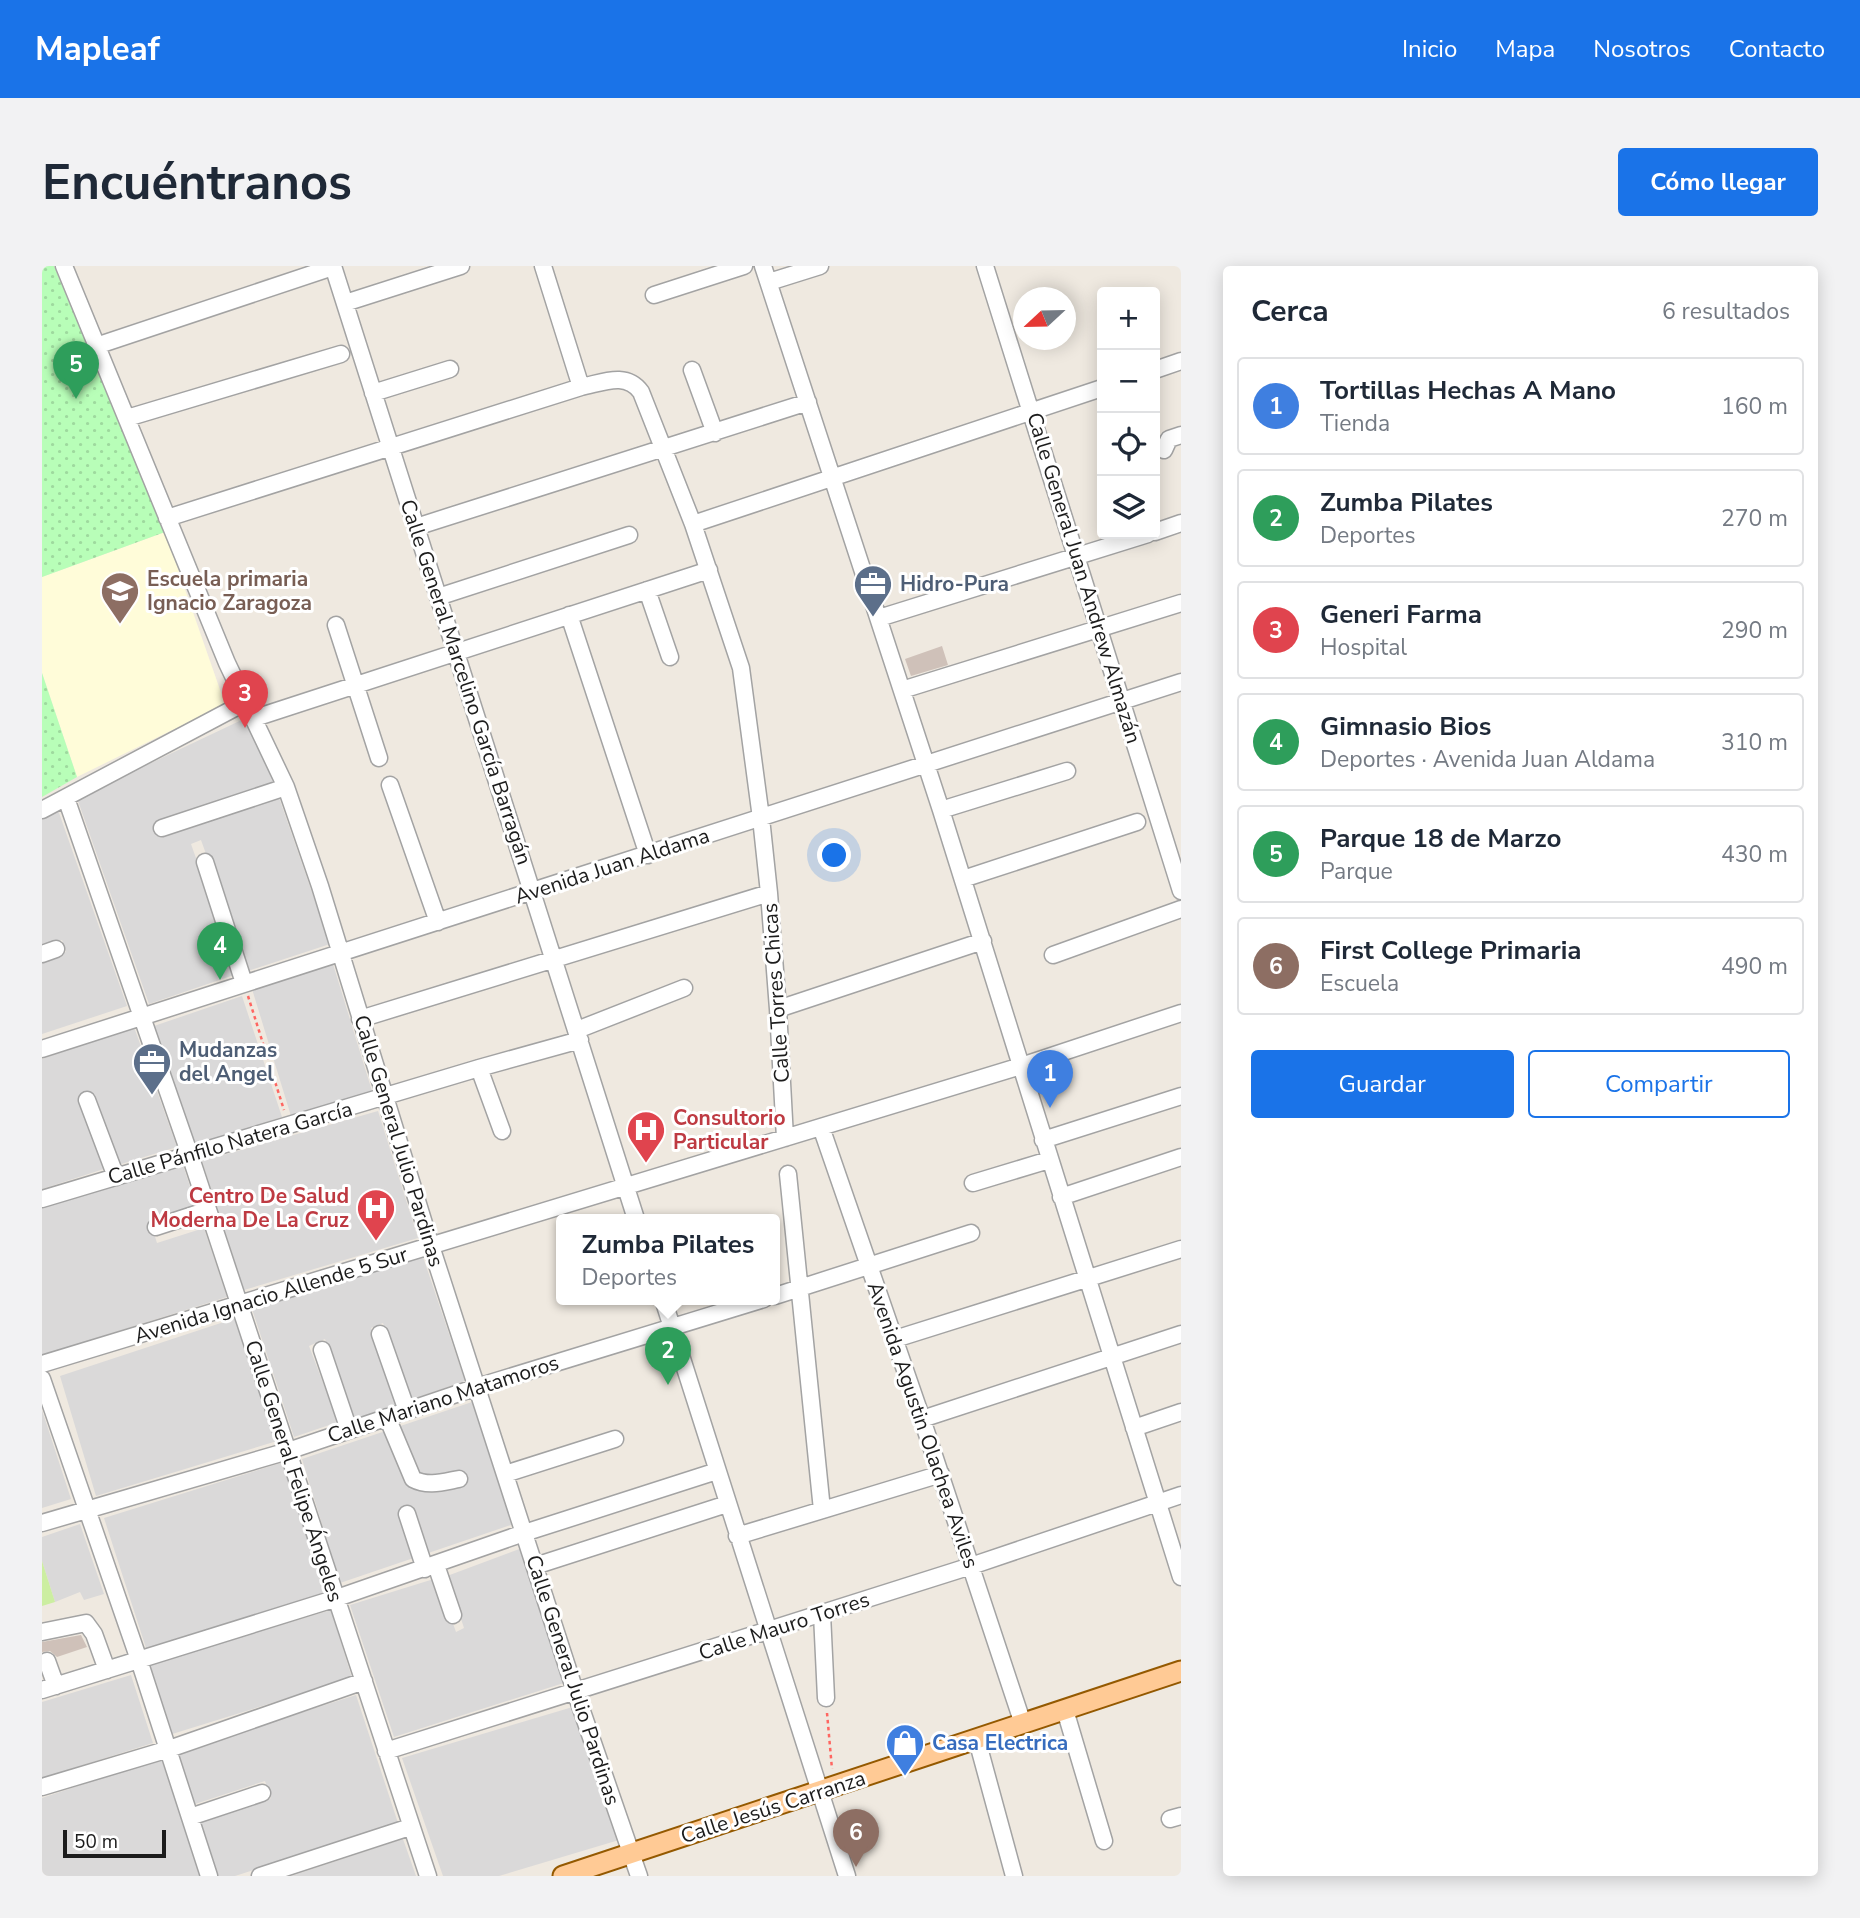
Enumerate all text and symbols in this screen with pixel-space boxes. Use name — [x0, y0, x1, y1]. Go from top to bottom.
text: Mapleaf — [35, 27, 160, 72]
text: Inicio — [1402, 33, 1457, 65]
text: Mapa — [1495, 33, 1555, 65]
text: Nosotros — [1593, 33, 1691, 65]
text: Contacto — [1729, 33, 1825, 65]
button: Cómo llegar — [1618, 148, 1818, 216]
text: Encuéntranos — [42, 149, 352, 216]
north arrow — [1013, 287, 1076, 350]
map controls — [1097, 287, 1160, 539]
button: + — [1097, 287, 1160, 350]
text: Cerca — [1251, 291, 1329, 332]
text: 6 resultados — [1662, 296, 1790, 327]
pin: 5 — [53, 341, 99, 399]
button: − — [1097, 350, 1160, 413]
text: Tortillas Hechas A Mano — [1320, 373, 1616, 408]
text: 1 — [1269, 391, 1283, 422]
text: 160 m — [1721, 391, 1788, 422]
text: Tienda — [1320, 408, 1390, 439]
street label: Calle General Juan Andrew Almazán — [1020, 409, 1148, 747]
button: locate — [1097, 413, 1160, 476]
button: layers — [1097, 476, 1160, 539]
text: Zumba Pilates — [1320, 485, 1493, 520]
street label: Calle General Marcelino García Barragán — [394, 496, 538, 868]
text: 2 — [1269, 503, 1283, 534]
text: 270 m — [1721, 503, 1788, 534]
text: Deportes — [1320, 520, 1416, 551]
office icon: Hidro-Pura — [852, 563, 894, 618]
place label: Escuela primaria Ignacio Zaragoza — [147, 565, 312, 617]
school or university icon: Escuela primaria Ignacio Zaragoza — [99, 570, 141, 625]
place label: Hidro-Pura — [900, 570, 1009, 598]
text: Generi Farma — [1320, 597, 1482, 632]
text: 3 — [1269, 615, 1283, 646]
text: 290 m — [1721, 615, 1788, 646]
text: Hospital — [1320, 632, 1407, 663]
pin: 3 — [222, 670, 268, 728]
text: Gimnasio Bios — [1320, 709, 1492, 744]
text: 4 — [1269, 727, 1283, 758]
text: 310 m — [1721, 727, 1788, 758]
text: Deportes · Avenida Juan Aldama — [1320, 744, 1655, 775]
street label: Avenida Juan Aldama — [511, 821, 713, 911]
text: Parque 18 de Marzo — [1320, 821, 1561, 856]
your location — [817, 838, 851, 872]
text: 5 — [1269, 839, 1283, 870]
text: 430 m — [1721, 839, 1788, 870]
text: Parque — [1320, 856, 1393, 887]
street label: Calle Torres Chicas — [756, 902, 796, 1084]
pin: 4 — [197, 922, 243, 980]
text: First College Primaria — [1320, 933, 1582, 968]
text: 6 — [1269, 951, 1283, 982]
text: 490 m — [1721, 951, 1788, 982]
text: Escuela — [1320, 968, 1399, 999]
street label: Calle General Julio Pardinas — [347, 1012, 451, 1270]
place label: Mudanzas del Angel — [179, 1036, 277, 1088]
office icon: Mudanzas del Angel — [131, 1041, 173, 1096]
pin: 1 — [1027, 1050, 1073, 1108]
button: Guardar — [1251, 1050, 1514, 1118]
button: Compartir — [1528, 1050, 1790, 1118]
street label: Calle Pánfilo Natera García — [104, 1095, 356, 1191]
place label: Consultorio Particular — [673, 1104, 785, 1156]
hospital icon: Consultorio Particular — [625, 1109, 667, 1164]
place label: Centro De Salud Moderna De La Cruz — [150, 1182, 349, 1234]
hospital icon: Centro De Salud Moderna De La Cruz — [355, 1187, 397, 1242]
popup — [556, 1214, 780, 1305]
text: Zumba Pilates — [582, 1227, 754, 1262]
street label: Avenida Ignacio Allende 5 Sur — [131, 1240, 412, 1350]
text: Deportes — [582, 1262, 677, 1293]
street label: Avenida Agustin Olachea Aviles — [861, 1278, 985, 1572]
pin: 2 — [645, 1327, 691, 1385]
street label: Calle General Felipe Ángeles — [238, 1336, 350, 1606]
street label: Calle Mariano Matamoros — [324, 1348, 562, 1450]
street label: Calle General Julio Pardinas — [519, 1551, 627, 1809]
street label: Calle Mauro Torres — [695, 1585, 873, 1667]
shop icon: Casa Electrica — [884, 1722, 926, 1777]
place label: Casa Electrica — [932, 1729, 1068, 1757]
street label: Calle Jesús Carranza — [677, 1764, 869, 1850]
pin: 6 — [833, 1809, 879, 1867]
scale bar — [63, 1827, 166, 1859]
text: 50 m — [74, 1829, 118, 1855]

